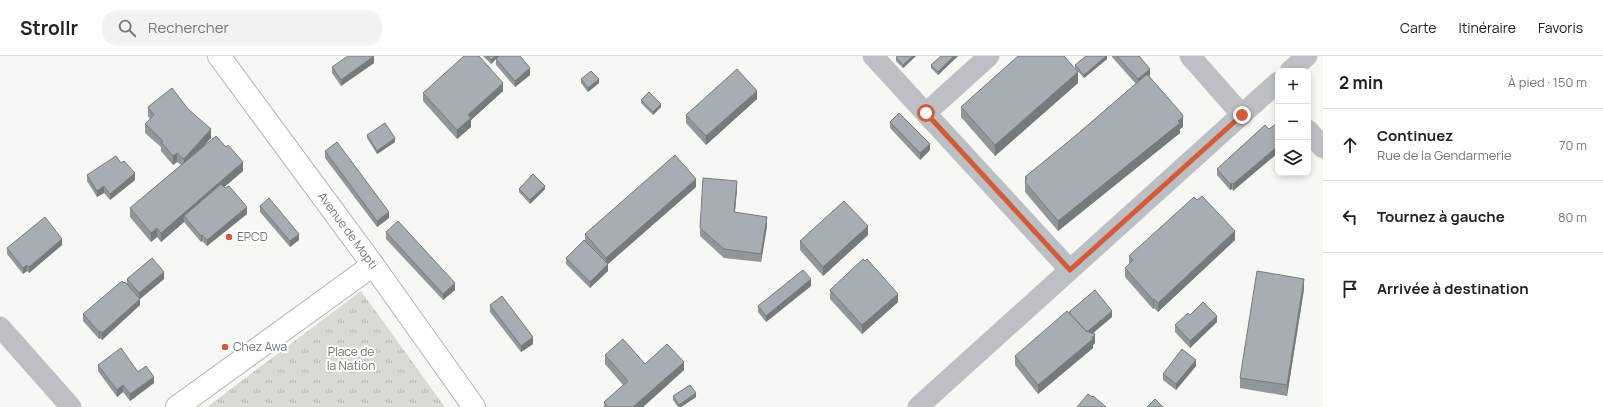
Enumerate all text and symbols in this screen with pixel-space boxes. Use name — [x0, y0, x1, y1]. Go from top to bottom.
search box — [102, 10, 382, 46]
text: Strollr — [20, 15, 78, 41]
icon: search — [116, 17, 138, 39]
text: Rechercher — [148, 17, 229, 38]
text: Carte — [1400, 18, 1436, 37]
text: Itinéraire — [1458, 18, 1516, 37]
text: Favoris — [1538, 18, 1583, 37]
map controls — [1275, 68, 1311, 176]
button: + — [1275, 68, 1311, 104]
text: 2 min — [1339, 71, 1383, 94]
text: À pied · 150 m — [1508, 73, 1587, 91]
route start — [917, 104, 935, 122]
button: − — [1275, 104, 1311, 140]
route end — [1233, 106, 1251, 124]
text: Continuez — [1377, 125, 1453, 146]
icon: ahead — [1339, 134, 1361, 156]
text: 70 m — [1559, 136, 1587, 154]
button: layers — [1275, 140, 1311, 176]
text: Rue de la Gendarmerie — [1377, 146, 1512, 164]
street label: Avenue de Mopti — [314, 188, 382, 272]
icon: left — [1339, 206, 1361, 228]
text: Tournez à gauche — [1377, 206, 1505, 227]
text: 80 m — [1558, 208, 1587, 226]
place label: EPCD — [237, 228, 268, 245]
marker: EPCD — [224, 232, 234, 242]
icon: arrive — [1339, 278, 1361, 300]
text: Arrivée à destination — [1377, 278, 1529, 299]
place label: Chez Awa — [233, 338, 287, 355]
marker: Chez Awa — [220, 342, 230, 352]
park label: Place de la Nation — [327, 343, 375, 374]

